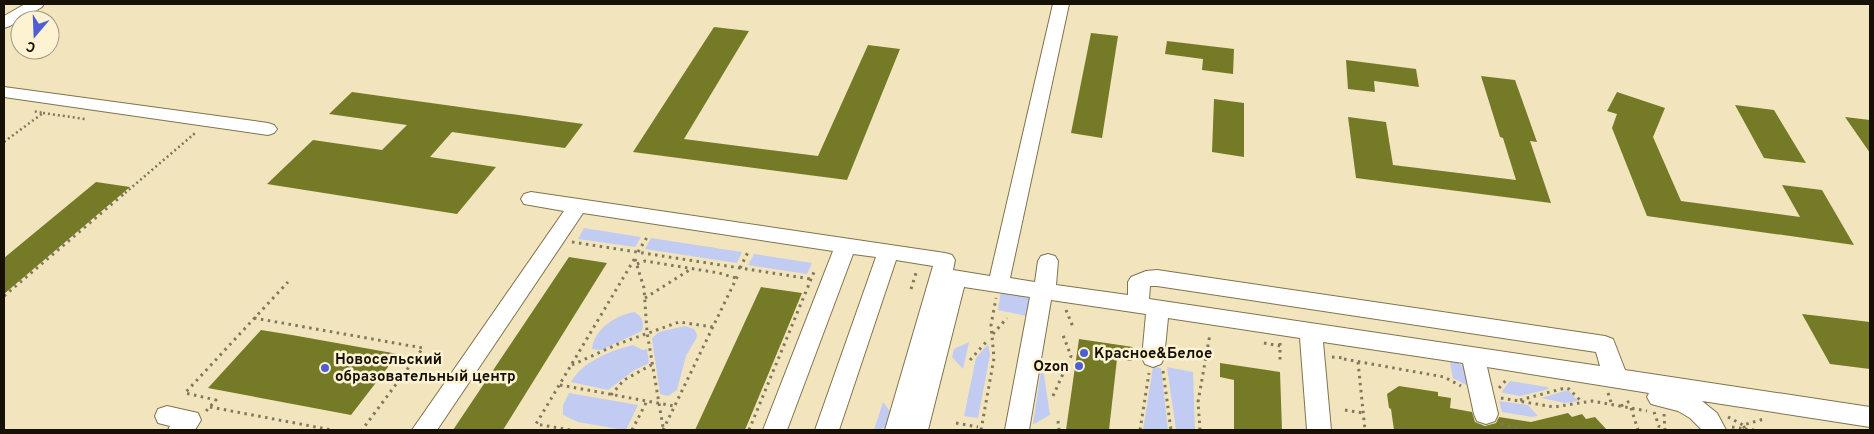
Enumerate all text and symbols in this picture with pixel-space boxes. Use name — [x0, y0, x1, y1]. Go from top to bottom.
north arrow — [10, 10, 60, 60]
text: С — [24, 36, 38, 55]
place label: Красное&Белое — [1094, 345, 1212, 364]
marker: Красное&Белое — [1078, 347, 1090, 359]
place label: Новосельский образовательный центр — [335, 351, 516, 387]
place label: Ozon — [1033, 358, 1069, 377]
marker: Ozon — [1073, 360, 1085, 372]
marker: Новосельский образовательный центр — [319, 362, 331, 374]

